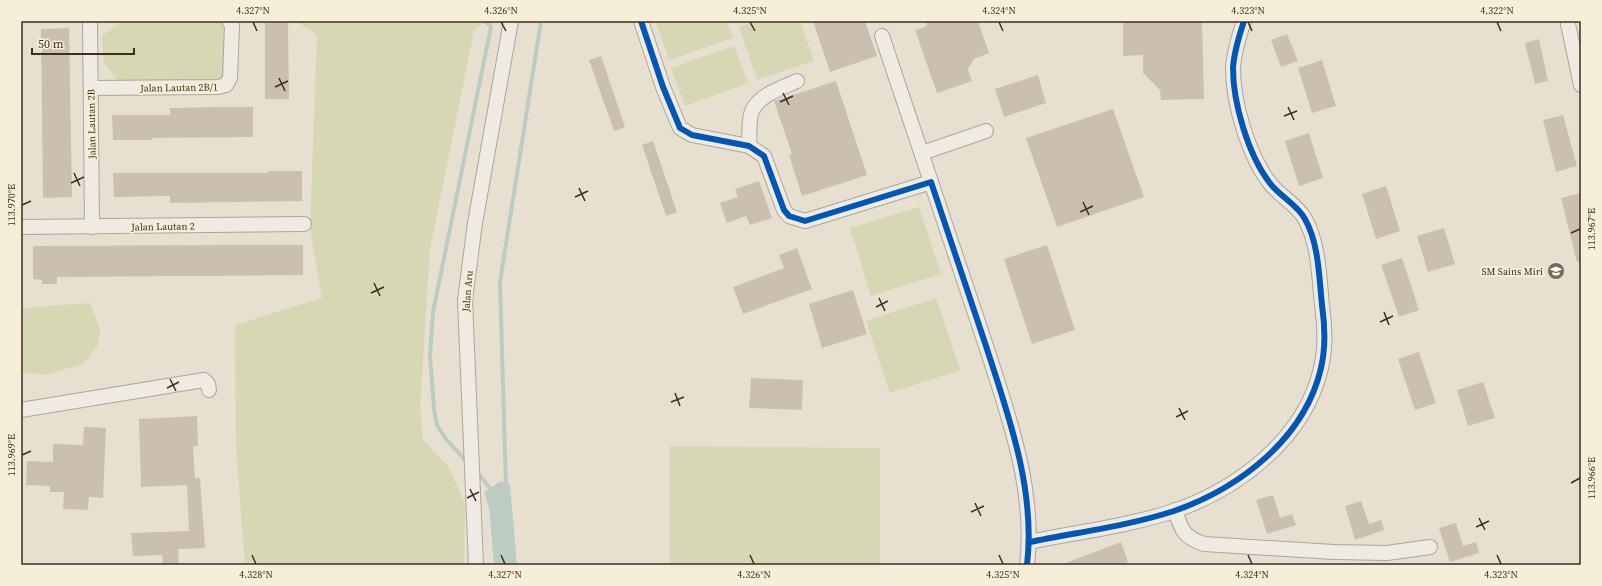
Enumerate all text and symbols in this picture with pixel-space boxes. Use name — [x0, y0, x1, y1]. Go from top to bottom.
text: 4.327°N — [236, 4, 270, 17]
text: 4.326°N — [484, 4, 518, 17]
text: 4.325°N — [733, 4, 767, 17]
text: 4.324°N — [982, 4, 1016, 17]
text: 4.323°N — [1231, 4, 1265, 17]
text: 4.322°N — [1480, 4, 1514, 17]
scale bar — [32, 30, 134, 56]
text: 50 m — [38, 36, 64, 52]
street label: Jalan Lautan 2B/1 — [139, 80, 218, 95]
street label: Jalan Lautan 2B — [84, 89, 99, 160]
text: 113.970°E — [5, 184, 18, 226]
text: 113.967°E — [1585, 208, 1598, 250]
street label: Jalan Lautan 2 — [130, 219, 195, 234]
school or university icon: SM Sains Miri — [1546, 261, 1566, 281]
place label: SM Sains Miri — [1482, 265, 1543, 278]
street label: Jalan Aru — [459, 270, 476, 313]
text: 113.969°E — [5, 434, 18, 476]
text: 113.966°E — [1585, 457, 1598, 499]
text: 4.328°N — [239, 568, 273, 581]
text: 4.327°N — [488, 568, 522, 581]
text: 4.326°N — [737, 568, 771, 581]
text: 4.325°N — [986, 568, 1020, 581]
text: 4.324°N — [1235, 568, 1269, 581]
text: 4.323°N — [1484, 568, 1518, 581]

